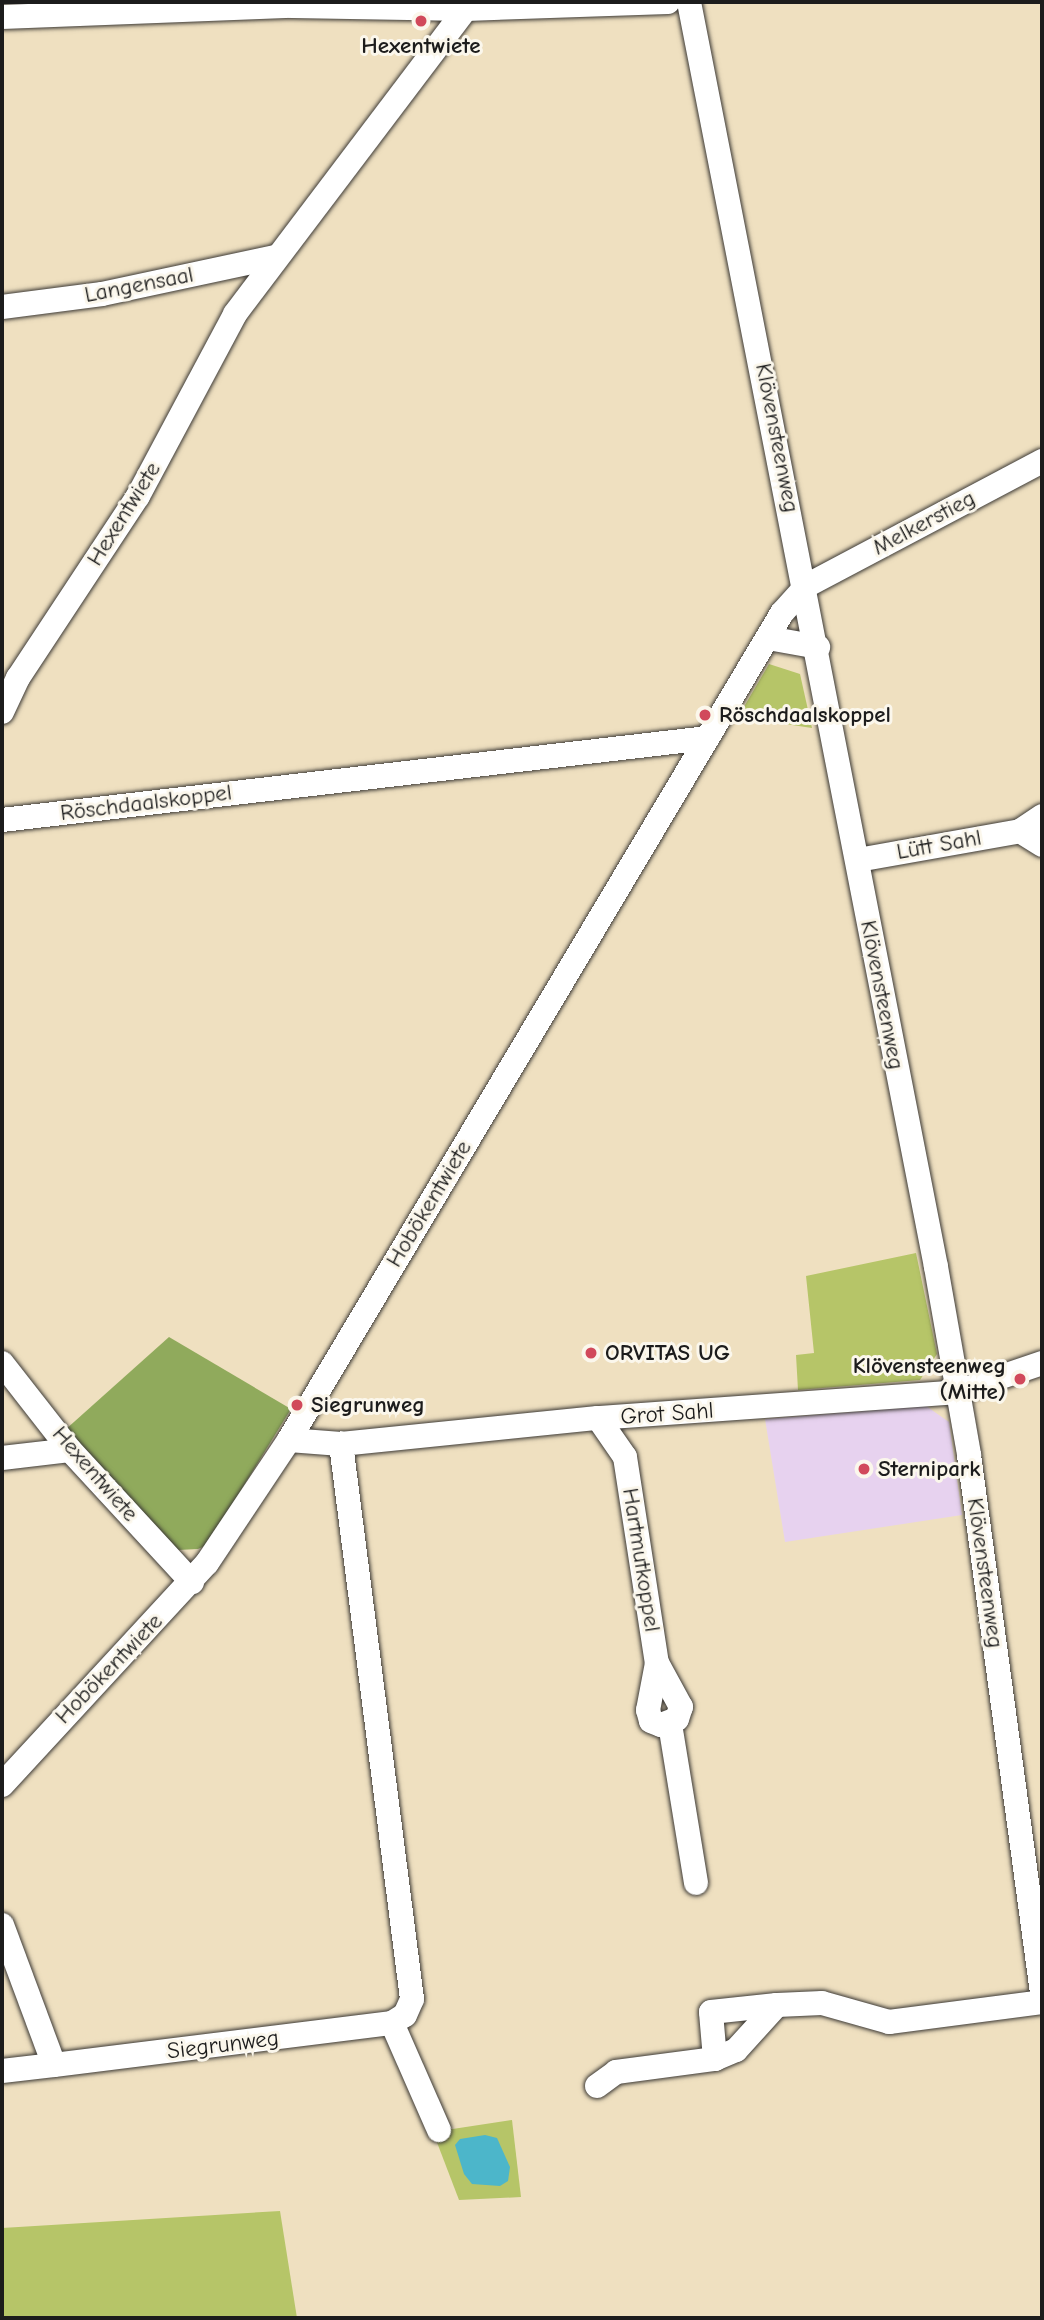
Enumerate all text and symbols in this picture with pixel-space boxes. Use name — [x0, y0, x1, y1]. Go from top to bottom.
marker: Hexentwiete — [413, 13, 429, 29]
place label: Hexentwiete — [361, 32, 481, 60]
street label: Langensaal — [82, 261, 196, 309]
street label: Klövensteenweg — [749, 361, 805, 515]
street label: Hexentwiete — [81, 457, 167, 571]
street label: Melkerstieg — [868, 484, 980, 562]
place label: Röschdaalskoppel — [719, 701, 891, 729]
marker: Röschdaalskoppel — [697, 707, 713, 723]
street label: Röschdaalskoppel — [59, 779, 233, 827]
street label: Lütt Sahl — [894, 824, 984, 866]
street label: Klövensteenweg — [854, 918, 910, 1072]
street label: Hobökentwiete — [380, 1136, 478, 1272]
place label: ORVITAS UG — [605, 1339, 730, 1367]
marker: ORVITAS UG — [583, 1345, 599, 1361]
place label: Klövensteenweg (Mitte) — [853, 1352, 1006, 1406]
marker: Klövensteenweg (Mitte) — [1012, 1371, 1028, 1387]
place label: Siegrunweg — [311, 1391, 425, 1419]
marker: Siegrunweg — [289, 1397, 305, 1413]
street label: Grot Sahl — [619, 1397, 715, 1431]
street label: Hexentwiete — [46, 1421, 144, 1527]
place label: Sternipark — [878, 1455, 980, 1483]
marker: Sternipark — [856, 1461, 872, 1477]
street label: Hartmutkoppel — [616, 1486, 666, 1634]
street label: Klövensteenweg — [961, 1496, 1009, 1650]
street label: Hobökentwiete — [50, 1608, 168, 1730]
street label: Siegrunweg — [166, 2024, 280, 2066]

